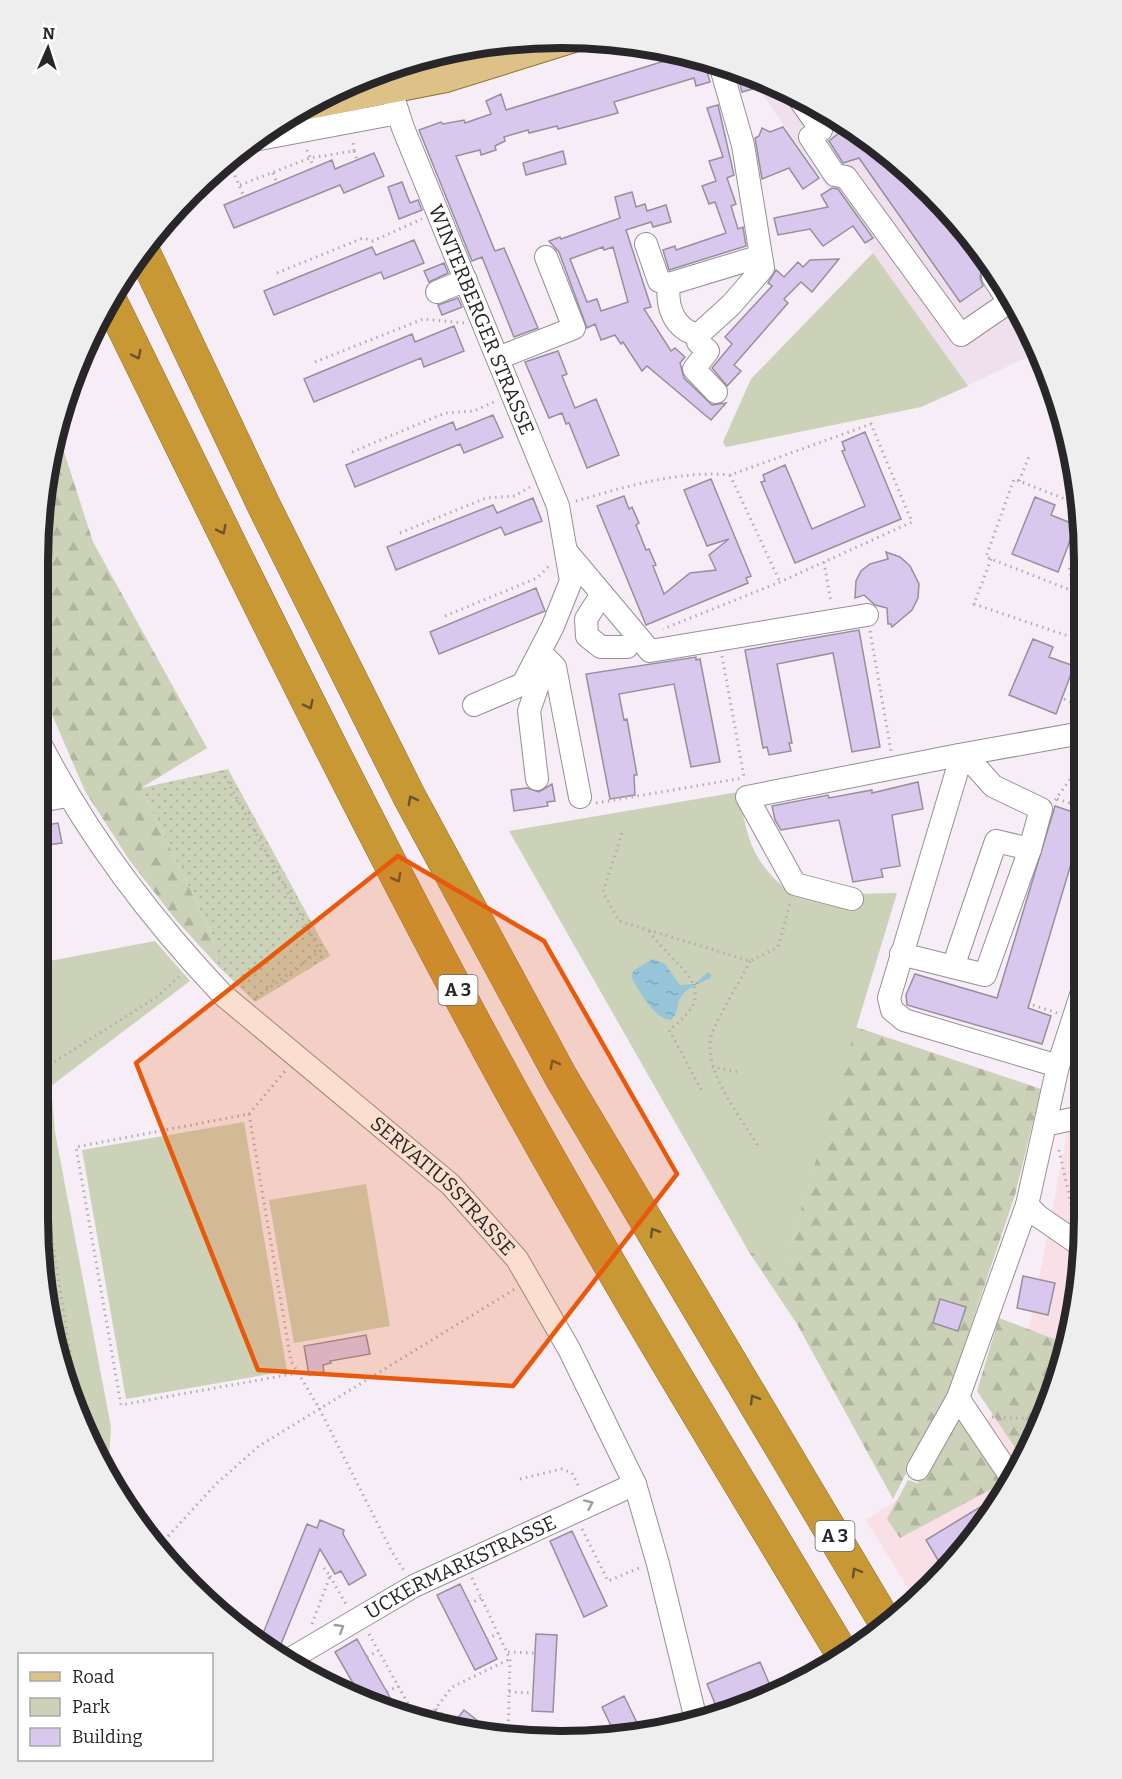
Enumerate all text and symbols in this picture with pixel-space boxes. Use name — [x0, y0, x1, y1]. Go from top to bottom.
north arrow — [18, 18, 78, 78]
text: N — [42, 24, 55, 43]
street label: WINTERBERGER STRASSE — [424, 201, 539, 438]
one-way arrow — [130, 348, 141, 359]
one-way arrow — [215, 523, 227, 534]
one-way arrow — [301, 698, 313, 709]
one-way arrow — [408, 796, 419, 806]
one-way arrow — [390, 872, 401, 883]
road number: A 3 — [438, 975, 478, 1005]
one-way arrow — [550, 1060, 561, 1070]
street label: SERVATIUSSTRASSE — [366, 1111, 520, 1260]
one-way arrow — [650, 1228, 661, 1238]
one-way arrow — [750, 1395, 762, 1405]
one-way arrow — [583, 1499, 594, 1511]
street label: UCKERMARKSTRASSE — [361, 1510, 560, 1624]
road number: A 3 — [816, 1521, 854, 1551]
one-way arrow — [851, 1568, 863, 1578]
one-way arrow — [334, 1624, 344, 1636]
legend — [18, 1653, 213, 1761]
text: Road — [72, 1666, 115, 1688]
text: Park — [72, 1696, 111, 1718]
text: Building — [72, 1726, 143, 1748]

